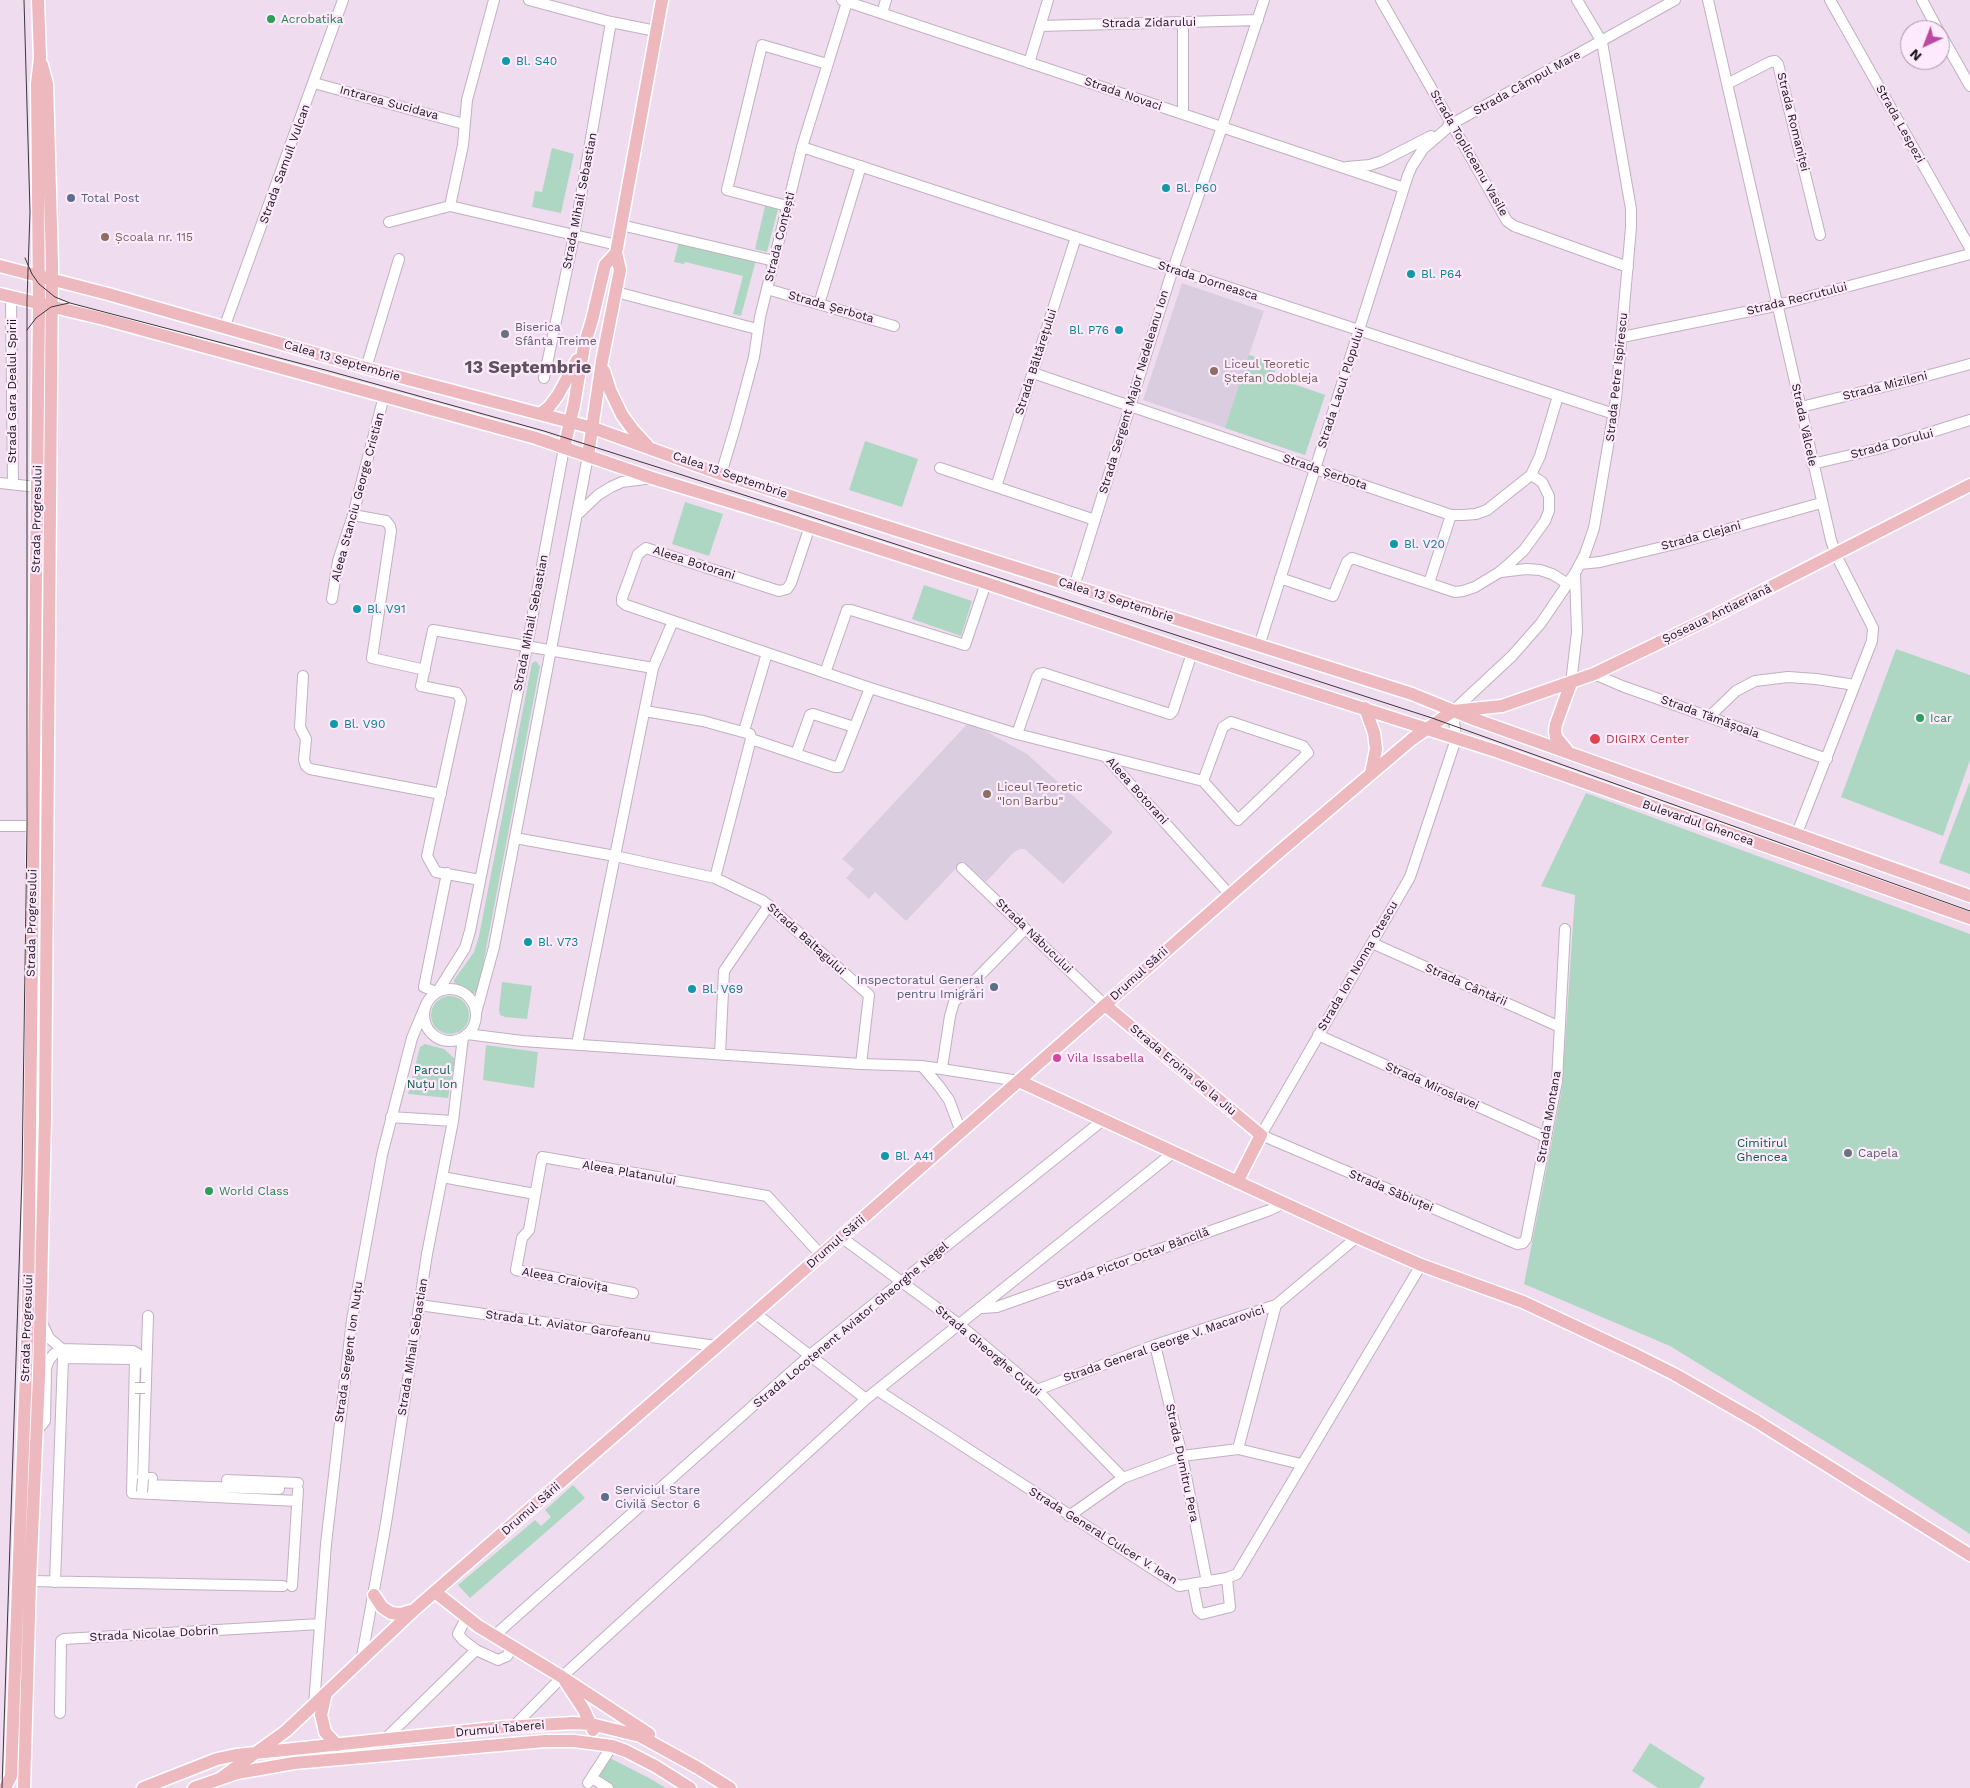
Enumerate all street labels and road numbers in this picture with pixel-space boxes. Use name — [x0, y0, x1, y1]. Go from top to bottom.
street label: Strada Zidarului — [1102, 15, 1196, 31]
street label: Strada Câmpul Mare — [1471, 48, 1583, 118]
street label: Strada Romaniței — [1774, 71, 1812, 173]
street label: Strada Novaci — [1082, 74, 1164, 114]
street label: Strada Lespezi — [1873, 82, 1927, 166]
street label: Intrarea Sucidava — [338, 83, 440, 123]
street label: Strada Topliceanu Vasile — [1427, 87, 1511, 219]
street label: Strada Samuil Vulcan — [257, 102, 313, 226]
street label: Strada Mihail Sebastian — [560, 131, 600, 271]
street label: Strada Conțești — [762, 191, 798, 283]
street label: Strada Dorneasca — [1156, 258, 1260, 304]
street label: Strada Recrutului — [1745, 280, 1849, 318]
street label: Strada Șerbota — [786, 288, 876, 326]
street label: Strada Sergent Major Nedeleanu Ion — [1096, 288, 1172, 496]
street label: Strada Băltărețului — [1012, 307, 1060, 417]
street label: Strada Petre Ispirescu — [1603, 312, 1631, 442]
street label: Strada Gara Dealul Spirii — [5, 319, 19, 463]
street label: Strada Lacul Plopului — [1315, 326, 1367, 450]
street label: Calea 13 Septembrie — [282, 338, 402, 384]
street label: Strada Mizileni — [1841, 369, 1929, 403]
street label: Strada Vâlcele — [1788, 382, 1820, 468]
street label: Aleea Stanciu George Cristian — [328, 411, 388, 583]
street label: Strada Dorului — [1849, 426, 1935, 462]
street label: Calea 13 Septembrie — [671, 449, 789, 501]
street label: Strada Șerbota — [1281, 451, 1369, 493]
street label: Strada Progresului — [29, 465, 45, 573]
street label: Strada Clejani — [1659, 518, 1743, 554]
street label: Aleea Botorani — [651, 543, 737, 583]
street label: Strada Mihail Sebastian — [511, 553, 551, 693]
street label: Calea 13 Septembrie — [1057, 575, 1175, 625]
street label: Șoseaua Antiaeriană — [1660, 581, 1774, 647]
street label: Strada Tămășoaia — [1659, 692, 1761, 742]
street label: Aleea Botorani — [1103, 754, 1171, 828]
street label: Bulevardul Ghencea — [1640, 797, 1756, 849]
street label: Strada Progresului — [24, 869, 40, 977]
street label: Strada Năbucului — [992, 896, 1076, 976]
street label: Strada Ion Nonna Otescu — [1315, 898, 1401, 1034]
street label: Strada Baltagului — [764, 900, 848, 978]
street label: Drumul Sării — [1107, 944, 1171, 1004]
street label: Strada Cântării — [1423, 961, 1509, 1009]
street label: Strada Eroina de la Jiu — [1127, 1021, 1239, 1119]
street label: Strada Miroslavei — [1383, 1059, 1481, 1113]
street label: Strada Montana — [1534, 1070, 1564, 1164]
street label: Aleea Platanului — [581, 1158, 677, 1188]
street label: Strada Săbiuței — [1347, 1167, 1435, 1215]
street label: Drumul Sării — [804, 1213, 868, 1271]
street label: Strada Pictor Octav Băncilă — [1055, 1225, 1211, 1293]
street label: Strada Locotenent Aviator Gheorghe Negel — [750, 1239, 952, 1411]
street label: Aleea Craiovița — [521, 1265, 609, 1295]
street label: Strada Progresului — [18, 1274, 36, 1382]
street label: Strada Mihail Sebastian — [395, 1277, 431, 1417]
street label: Strada Sergent Ion Nuțu — [332, 1281, 366, 1423]
street label: Strada Gheorghe Cuțui — [932, 1303, 1044, 1399]
street label: Strada General George V. Macarovici — [1061, 1303, 1267, 1385]
street label: Strada Lt. Aviator Garofeanu — [484, 1307, 652, 1345]
street label: Strada Dumitru Pera — [1162, 1403, 1202, 1523]
street label: Drumul Sării — [499, 1480, 563, 1538]
street label: Strada General Culcer V. Ioan — [1026, 1484, 1180, 1588]
street label: Strada Nicolae Dobrin — [89, 1623, 219, 1645]
street label: Drumul Taberei — [455, 1718, 545, 1740]

